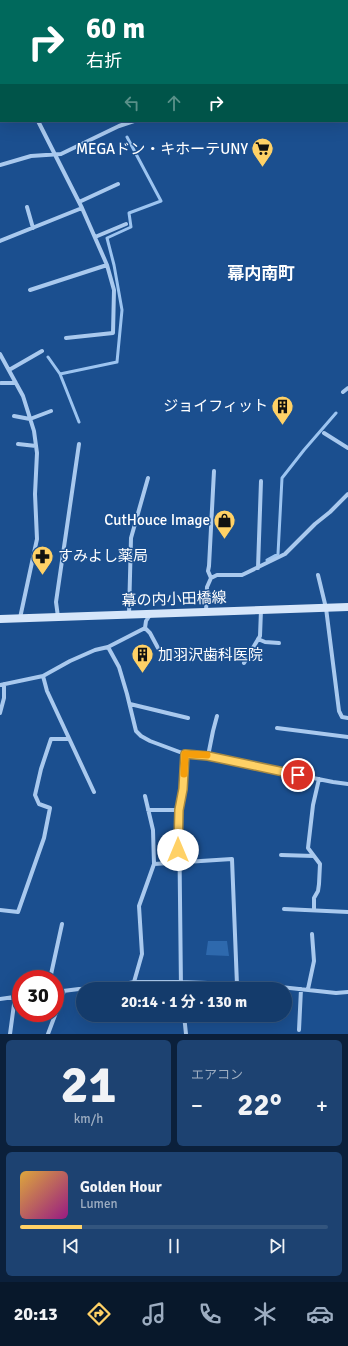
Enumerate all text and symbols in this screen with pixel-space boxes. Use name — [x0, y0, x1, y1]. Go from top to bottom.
text: 60 m — [86, 12, 145, 46]
icon: right — [20, 16, 72, 68]
text: 右折 — [86, 50, 122, 72]
icon: left — [121, 92, 143, 114]
icon: ahead — [163, 92, 185, 114]
icon: right — [205, 92, 227, 114]
supermarket icon: MEGAドン・キホーテUNY — [250, 136, 276, 169]
place label: MEGAドン・キホーテUNY — [76, 140, 248, 158]
district label: 幕内南町 — [227, 263, 295, 284]
building icon: ジョイフィット — [270, 393, 296, 426]
place label: ジョイフィット — [163, 397, 268, 415]
shop icon: CutHouce Image — [212, 507, 238, 540]
place label: CutHouce Image — [104, 511, 210, 529]
pharmacy icon: すみよし薬局 — [29, 543, 55, 576]
place label: すみよし薬局 — [58, 547, 148, 565]
street label: 幕の内小田橋線 — [121, 588, 227, 610]
building icon: 加羽沢歯科医院 — [129, 642, 155, 675]
place label: 加羽沢歯科医院 — [158, 646, 263, 664]
pin — [281, 758, 315, 792]
icon: arrive — [287, 764, 309, 786]
position arrow — [157, 829, 199, 871]
speed limit sign: 30 — [12, 970, 64, 1022]
text: 20:14 · 1 分 · 130 m — [121, 993, 247, 1011]
text: 21 — [60, 1053, 117, 1117]
text: エアコン — [191, 1067, 243, 1083]
text: 22° — [237, 1087, 282, 1124]
text: − — [191, 1092, 203, 1119]
text: + — [316, 1092, 328, 1119]
text: km/h — [74, 1111, 103, 1127]
text: Golden Hour — [80, 1178, 162, 1196]
text: Lumen — [80, 1196, 118, 1212]
icon: previous — [60, 1235, 82, 1257]
icon: pause — [163, 1235, 185, 1257]
icon: next — [266, 1235, 288, 1257]
icon: directions — [85, 1300, 113, 1328]
icon: music — [140, 1300, 168, 1328]
icon: phone — [196, 1300, 224, 1328]
icon: climate — [251, 1300, 279, 1328]
icon: car — [306, 1300, 334, 1328]
text: 20:13 — [14, 1303, 58, 1325]

